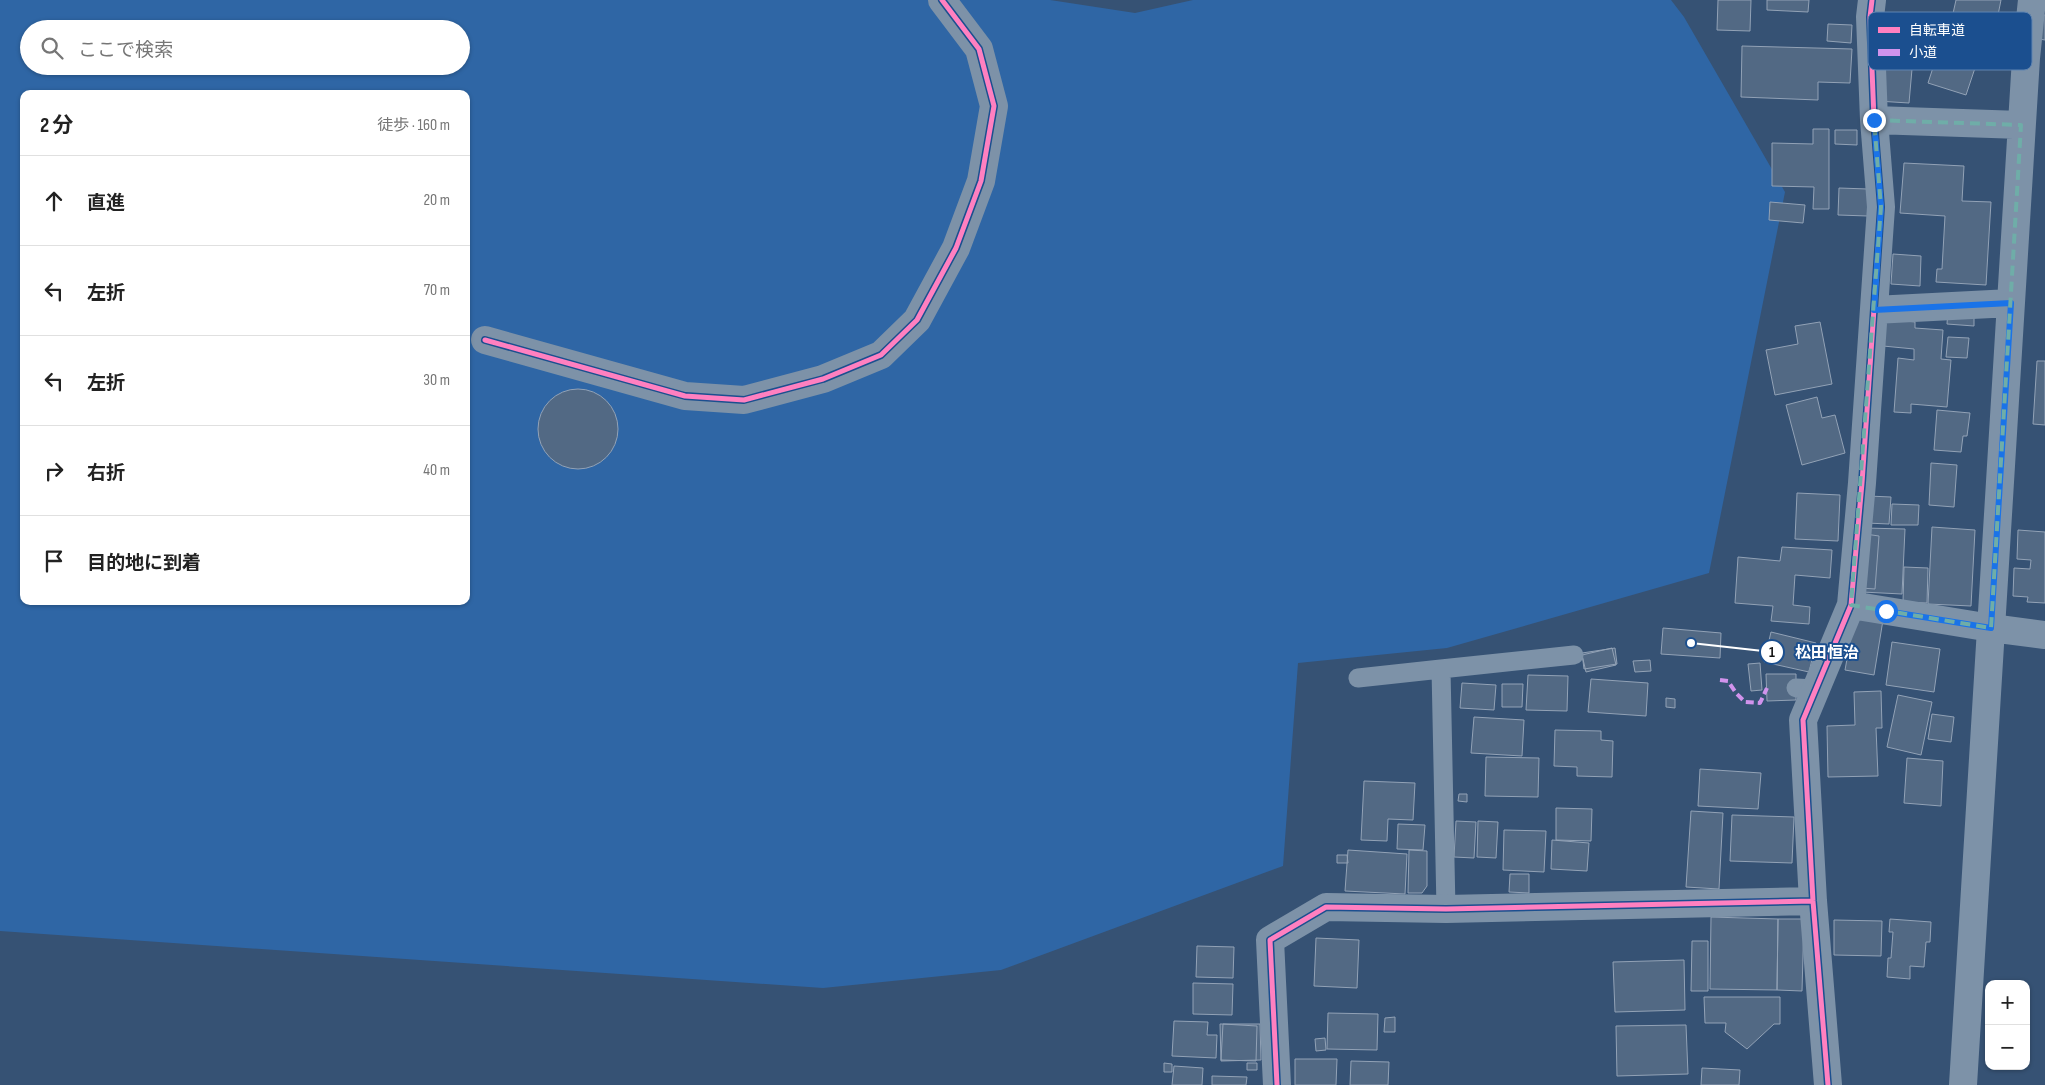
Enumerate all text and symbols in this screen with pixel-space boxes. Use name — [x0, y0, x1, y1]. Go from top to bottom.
legend — [1868, 12, 2032, 70]
search box — [20, 20, 470, 75]
text: 自転車道 — [1909, 22, 1965, 39]
icon: search — [38, 34, 66, 62]
text: ここで検索 — [78, 39, 173, 62]
text: 小道 — [1909, 44, 1937, 61]
route end — [1863, 109, 1886, 132]
text: 2 分 — [40, 113, 73, 138]
text: 徒歩 · 160 m — [377, 116, 450, 135]
icon: ahead — [40, 187, 68, 215]
text: 20 m — [423, 191, 450, 210]
text: 直進 — [87, 192, 125, 215]
icon: left — [40, 277, 68, 305]
text: 70 m — [424, 281, 450, 300]
text: 左折 — [87, 282, 125, 305]
icon: left — [40, 367, 68, 395]
text: 30 m — [423, 371, 450, 390]
text: 左折 — [87, 372, 125, 395]
icon: right — [40, 457, 68, 485]
text: 40 m — [423, 461, 450, 480]
text: 右折 — [87, 462, 125, 485]
icon: arrive — [40, 547, 68, 575]
text: 目的地に到着 — [87, 552, 201, 575]
route start — [1875, 600, 1898, 623]
callout: 松田恒治 — [1760, 636, 1869, 667]
text: 1 — [1769, 643, 1775, 662]
text: 松田恒治 — [1795, 644, 1859, 663]
map controls — [1985, 980, 2030, 1070]
button: + — [1985, 980, 2030, 1025]
button: − — [1985, 1025, 2030, 1070]

